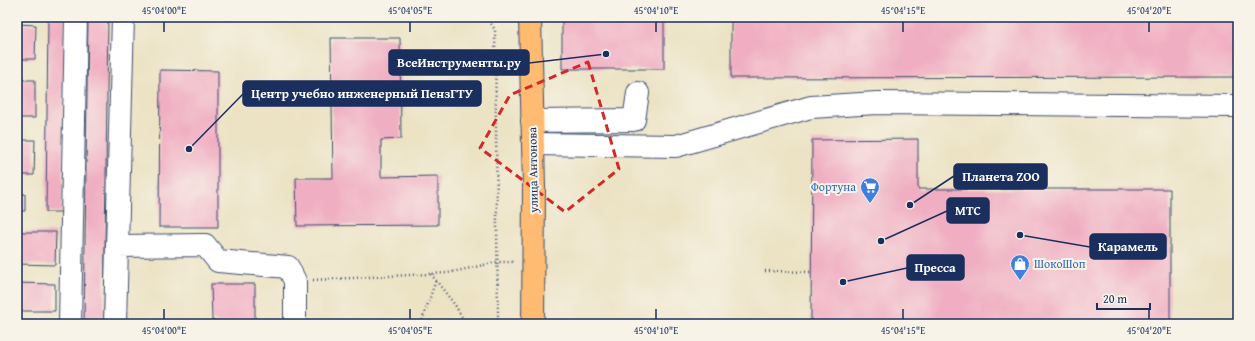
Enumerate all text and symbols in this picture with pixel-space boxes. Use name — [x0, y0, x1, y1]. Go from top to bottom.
text: 45°04'00"E — [142, 3, 186, 18]
text: 45°04'05"E — [388, 3, 432, 18]
text: 45°04'10"E — [634, 3, 678, 18]
text: 45°04'15"E — [881, 3, 925, 18]
text: 45°04'20"E — [1127, 3, 1171, 18]
callout: ВсеИнструменты.ру — [389, 50, 529, 75]
text: ВсеИнструменты.ру — [397, 53, 521, 72]
callout: Центр учебно инженерный ПензГТУ — [243, 81, 481, 106]
text: Центр учебно инженерный ПензГТУ — [251, 84, 474, 103]
street label: улица Антонова — [523, 127, 542, 214]
callout: Планета ZOO — [954, 164, 1047, 189]
text: Планета ZOO — [962, 167, 1040, 186]
supermarket icon: Фортуна — [859, 176, 881, 204]
place label: Фортуна — [811, 178, 856, 195]
callout: МТС — [947, 198, 989, 223]
text: МТС — [955, 201, 981, 220]
callout: Карамель — [1090, 234, 1166, 259]
text: Карамель — [1098, 237, 1158, 256]
shop icon: ШокоШоп — [1009, 253, 1031, 281]
callout: Пресса — [907, 255, 964, 280]
place label: ШокоШоп — [1034, 255, 1086, 272]
text: Пресса — [914, 258, 956, 277]
scale bar — [1097, 285, 1150, 311]
text: 20 m — [1103, 290, 1127, 307]
text: 45°04'00"E — [142, 323, 186, 338]
text: 45°04'05"E — [388, 323, 432, 338]
text: 45°04'10"E — [634, 323, 678, 338]
text: 45°04'15"E — [881, 323, 925, 338]
text: 45°04'20"E — [1127, 323, 1171, 338]

